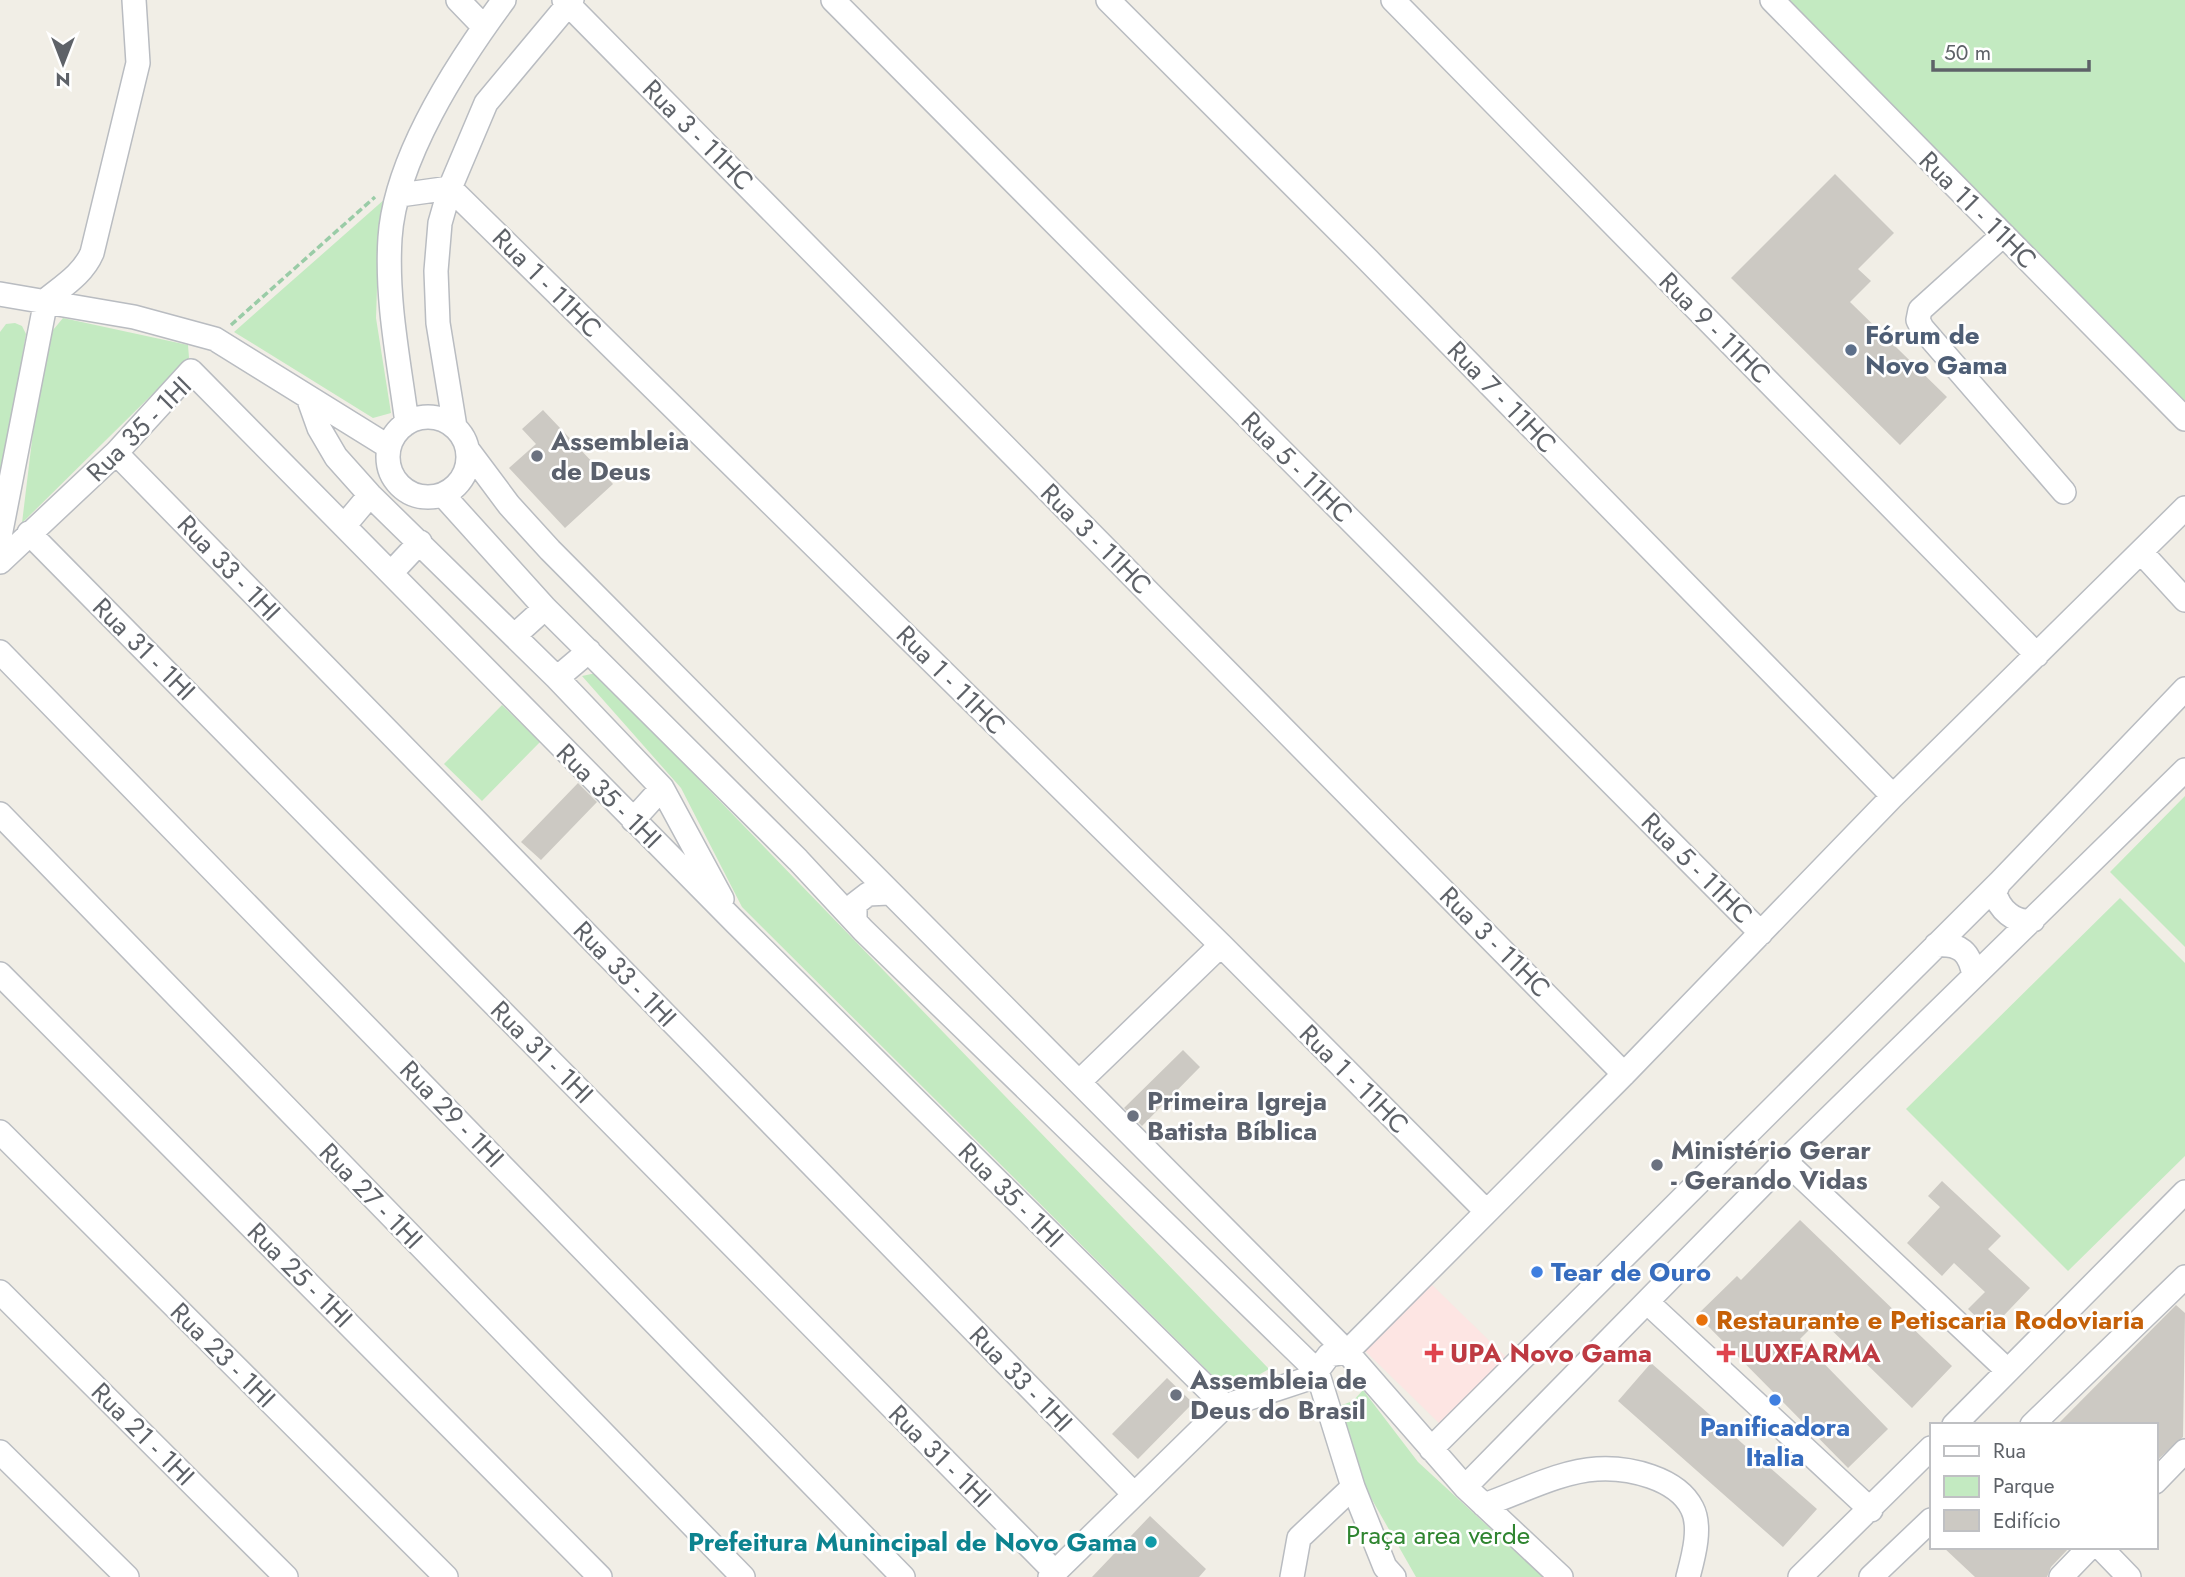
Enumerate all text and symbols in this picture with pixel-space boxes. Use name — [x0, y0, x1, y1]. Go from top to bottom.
north arrow — [28, 28, 98, 98]
scale bar — [1933, 28, 2089, 72]
text: 50 m — [1944, 38, 1991, 68]
text: N — [55, 66, 71, 93]
street label: Rua 3 - 11HC — [634, 71, 762, 199]
street label: Rua 11 - 11HC — [1911, 143, 2045, 277]
street label: Rua 1 - 11HC — [484, 220, 610, 346]
street label: Rua 9 - 11HC — [1651, 264, 1779, 392]
place label: Fórum de Novo Gama — [1865, 316, 2008, 384]
street label: Rua 7 - 11HC — [1439, 332, 1565, 462]
marker: Fórum de Novo Gama — [1843, 342, 1859, 358]
street label: Rua 35 - 1HI — [78, 368, 200, 490]
street label: Rua 5 - 11HC — [1233, 403, 1361, 531]
place label: Assembleia de Deus — [550, 422, 689, 490]
marker: Assembleia de Deus — [529, 448, 545, 464]
street label: Rua 3 - 11HC — [1032, 475, 1160, 603]
street label: Rua 33 - 1HI — [169, 506, 289, 630]
street label: Rua 31 - 1HI — [84, 589, 204, 709]
street label: Rua 1 - 11HC — [888, 617, 1014, 743]
street label: Rua 35 - 1HI — [548, 735, 670, 857]
street label: Rua 5 - 11HC — [1633, 804, 1761, 932]
street label: Rua 3 - 11HC — [1431, 878, 1559, 1006]
street label: Rua 33 - 1HI — [565, 912, 685, 1036]
street label: Rua 31 - 1HI — [482, 992, 602, 1112]
street label: Rua 1 - 11HC — [1291, 1016, 1417, 1142]
street label: Rua 29 - 1HI — [391, 1052, 513, 1176]
place label: Primeira Igreja Batista Bíblica — [1147, 1082, 1327, 1150]
marker: Primeira Igreja Batista Bíblica — [1125, 1108, 1141, 1124]
place label: Ministério Gerar - Gerando Vidas — [1671, 1131, 1871, 1199]
street label: Rua 27 - 1HI — [311, 1134, 431, 1258]
street label: Rua 35 - 1HI — [950, 1134, 1072, 1256]
marker: Ministério Gerar - Gerando Vidas — [1649, 1157, 1665, 1173]
street label: Rua 25 - 1HI — [239, 1214, 361, 1336]
place label: Tear de Ouro — [1551, 1253, 1711, 1291]
marker: Tear de Ouro — [1529, 1264, 1545, 1280]
street label: Rua 23 - 1HI — [162, 1294, 284, 1416]
place label: Restaurante e Petiscaria Rodoviaria — [1716, 1301, 2144, 1339]
marker: Restaurante e Petiscaria Rodoviaria — [1694, 1312, 1710, 1328]
street label: Rua 33 - 1HI — [961, 1317, 1081, 1441]
place label: UPA Novo Gama — [1450, 1334, 1652, 1372]
place label: LUXFARMA — [1740, 1334, 1881, 1372]
marker: UPA Novo Gama — [1424, 1343, 1444, 1363]
marker: LUXFARMA — [1718, 1345, 1734, 1361]
place label: Assembleia de Deus do Brasil — [1189, 1361, 1367, 1429]
street label: Rua 21 - 1HI — [83, 1374, 203, 1494]
marker: Assembleia de Deus do Brasil — [1168, 1387, 1184, 1403]
marker: Panificadora Italia — [1767, 1392, 1783, 1408]
street label: Rua 31 - 1HI — [880, 1396, 1000, 1516]
place label: Panificadora Italia — [1700, 1408, 1850, 1476]
legend — [1930, 1423, 2157, 1549]
text: Rua — [1993, 1436, 2026, 1466]
text: Parque — [1993, 1471, 2055, 1501]
text: Edifício — [1993, 1506, 2060, 1536]
park label: Praça area verde — [1346, 1516, 1530, 1554]
place label: Prefeitura Munincipal de Novo Gama — [688, 1523, 1137, 1561]
marker: Prefeitura Munincipal de Novo Gama — [1143, 1534, 1159, 1550]

